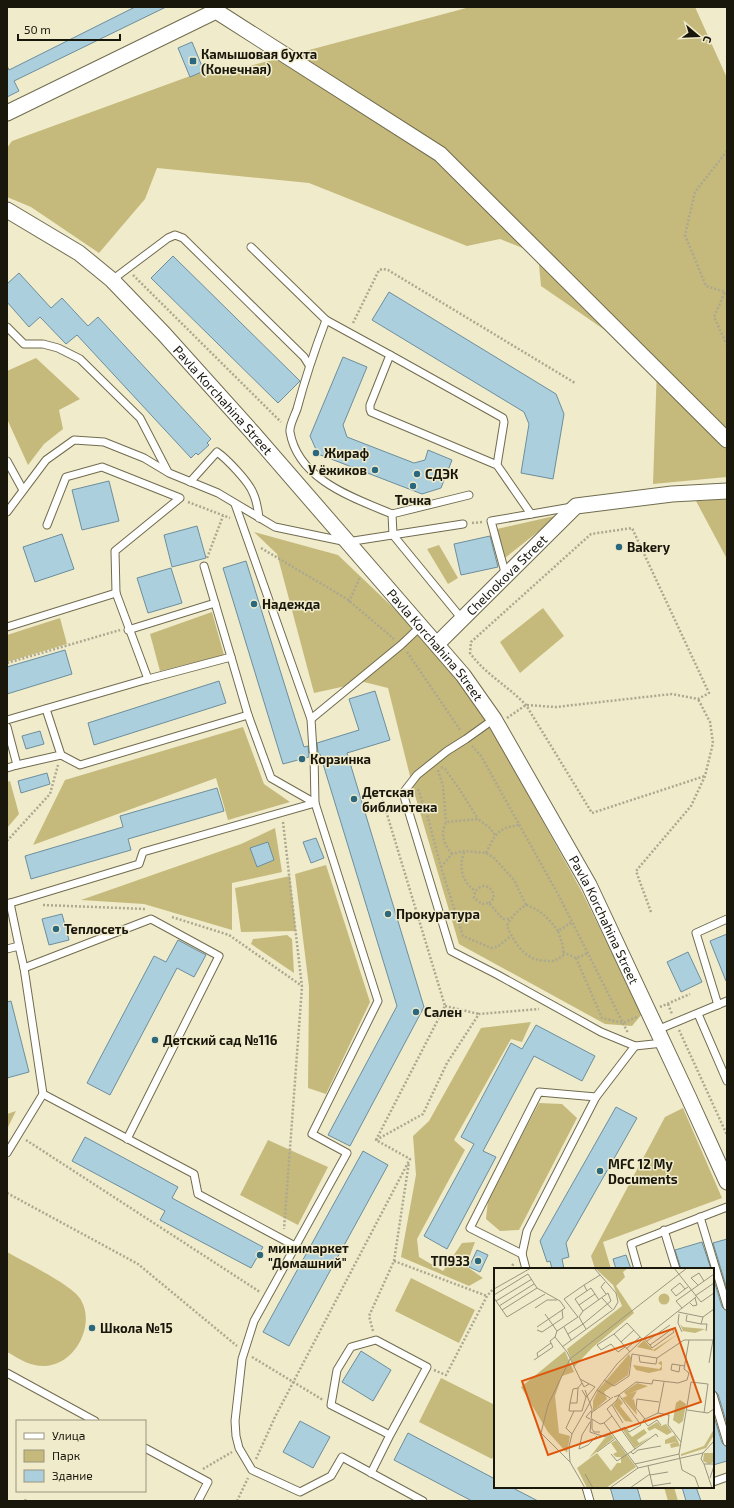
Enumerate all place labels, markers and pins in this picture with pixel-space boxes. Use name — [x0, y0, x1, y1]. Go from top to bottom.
place label: Камышовая бухта (Конечная) — [201, 46, 317, 77]
marker: Камышовая бухта (Конечная) — [188, 56, 198, 66]
place label: Жираф — [324, 445, 369, 461]
marker: Жираф — [311, 448, 321, 458]
place label: У ёжиков — [308, 462, 367, 478]
marker: У ёжиков — [370, 465, 380, 475]
place label: СДЭК — [425, 466, 459, 482]
marker: СДЭК — [412, 469, 422, 479]
marker: Точка — [408, 481, 418, 491]
place label: Точка — [395, 492, 431, 508]
place label: Bakery — [627, 539, 671, 555]
marker: Bakery — [614, 542, 624, 552]
place label: Надежда — [262, 596, 320, 612]
marker: Надежда — [249, 599, 259, 609]
place label: Корзинка — [310, 751, 371, 767]
marker: Корзинка — [297, 754, 307, 764]
place label: Детская библиотека — [362, 784, 437, 815]
marker: Детская библиотека — [349, 794, 359, 804]
place label: Прокуратура — [396, 906, 480, 922]
marker: Прокуратура — [383, 909, 393, 919]
place label: Теплосеть — [64, 921, 129, 937]
marker: Теплосеть — [51, 924, 61, 934]
place label: Сален — [424, 1004, 462, 1020]
marker: Сален — [411, 1007, 421, 1017]
place label: Детский сад №116 — [163, 1032, 278, 1048]
marker: Детский сад №116 — [150, 1035, 160, 1045]
place label: MFC 12 My Documents — [608, 1156, 678, 1187]
marker: MFC 12 My Documents — [595, 1166, 605, 1176]
place label: минимаркет "Домашний" — [268, 1240, 349, 1271]
marker: минимаркет "Домашний" — [255, 1250, 265, 1260]
place label: ТП933 — [431, 1253, 470, 1269]
marker: ТП933 — [473, 1256, 483, 1266]
place label: Школа №15 — [100, 1320, 173, 1336]
marker: Школа №15 — [87, 1323, 97, 1333]

